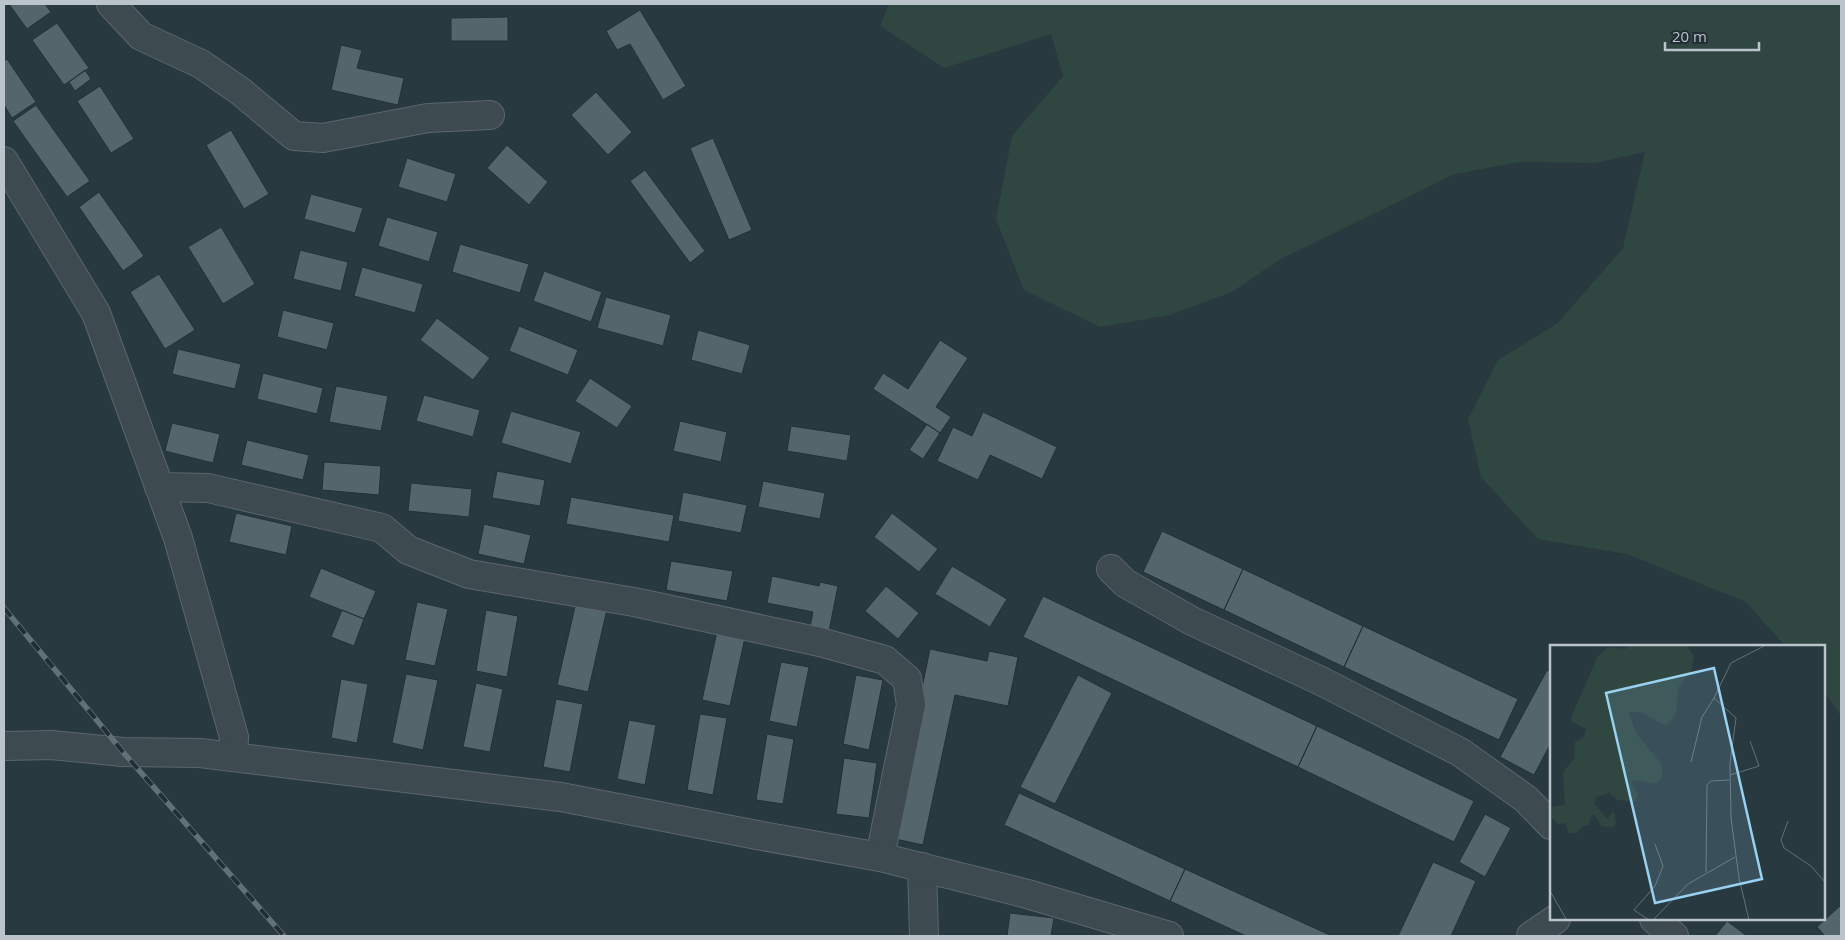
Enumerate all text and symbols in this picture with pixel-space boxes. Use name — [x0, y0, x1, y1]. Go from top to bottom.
scale bar — [1665, 20, 1759, 52]
text: 20 m — [1672, 26, 1707, 46]
inset map — [1550, 645, 1825, 920]

